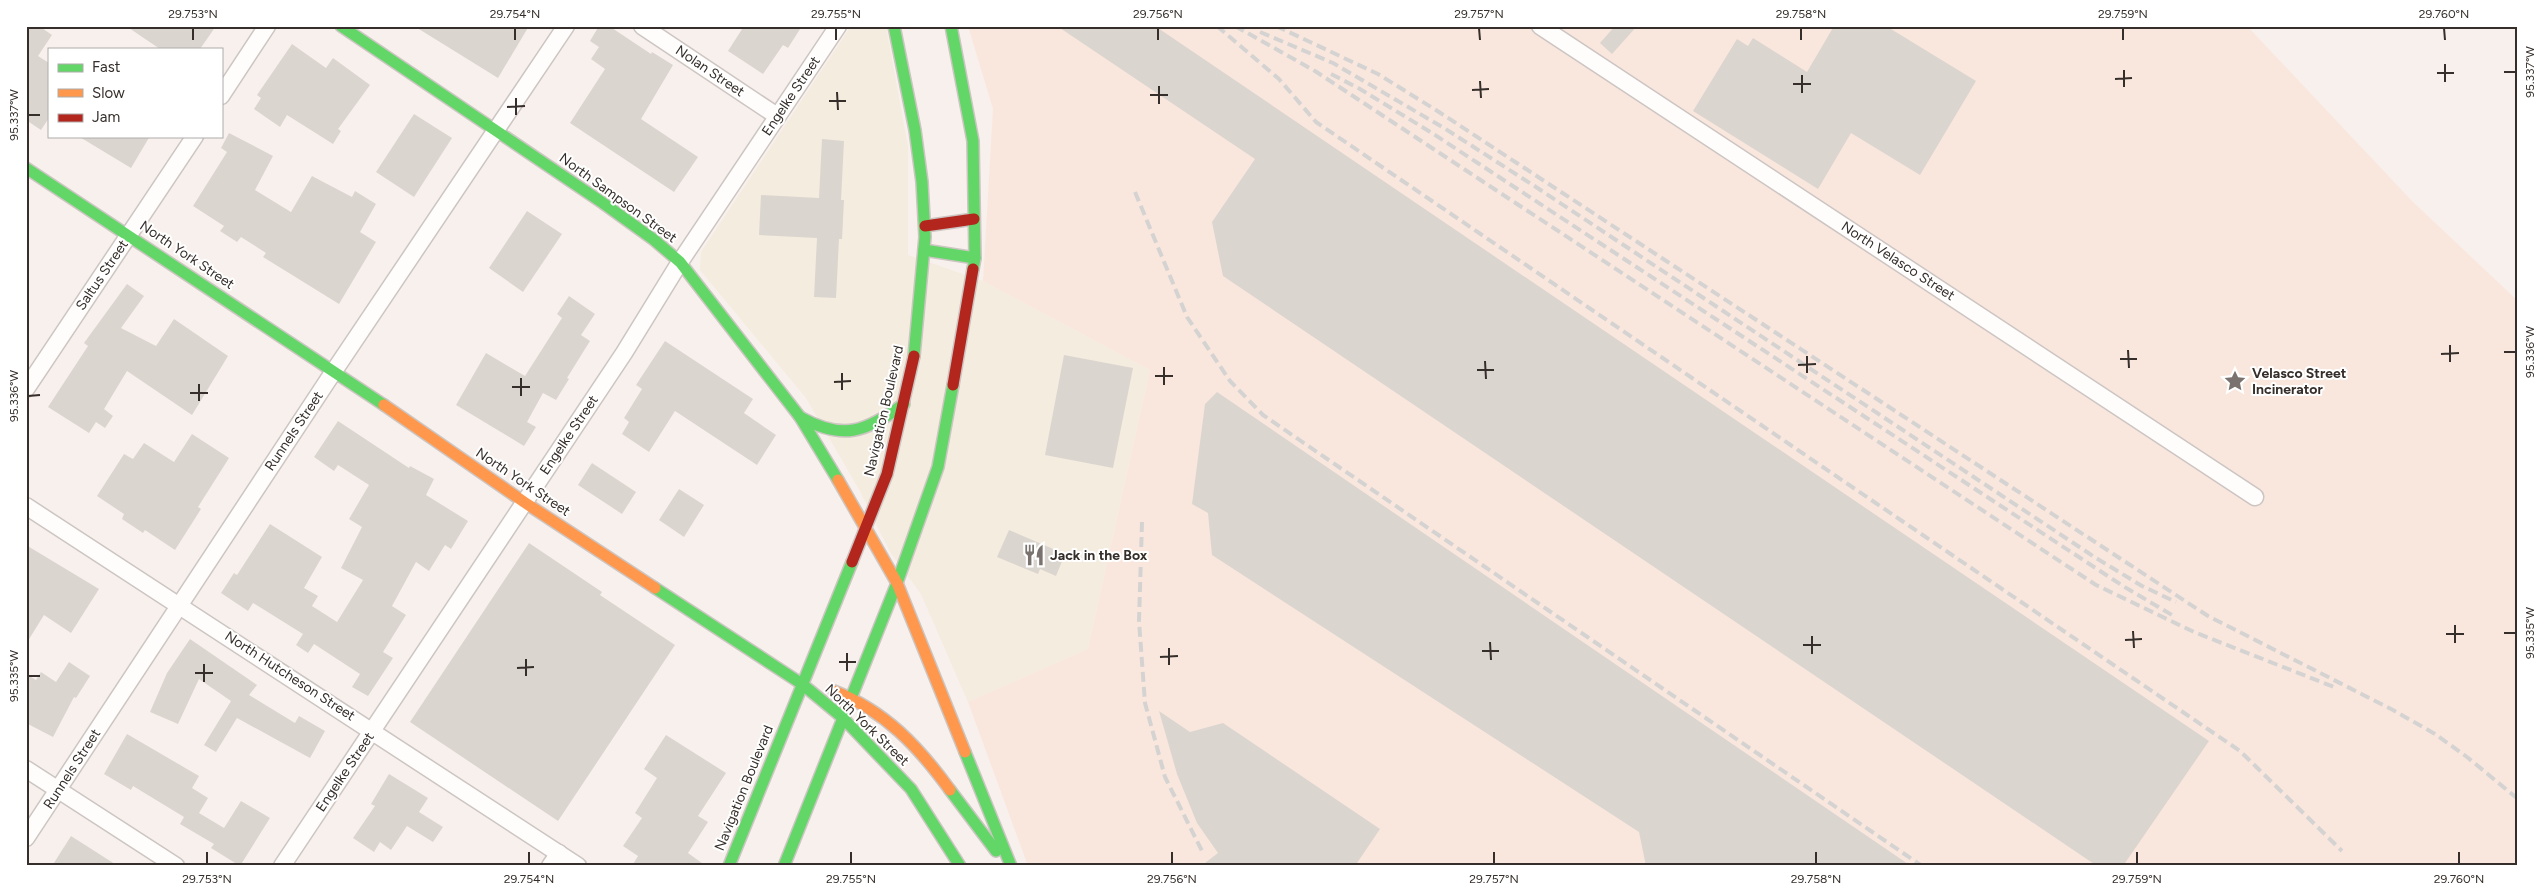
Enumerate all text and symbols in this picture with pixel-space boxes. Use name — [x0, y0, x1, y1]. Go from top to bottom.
text: 29.753°N — [168, 7, 218, 21]
text: 29.754°N — [490, 7, 540, 21]
text: 29.755°N — [811, 7, 861, 21]
text: 29.756°N — [1133, 7, 1183, 21]
text: 29.757°N — [1454, 7, 1504, 21]
text: 29.758°N — [1776, 7, 1826, 21]
text: 29.759°N — [2098, 7, 2148, 21]
text: 29.760°N — [2419, 7, 2469, 21]
street label: Nolan Street — [672, 42, 748, 100]
text: 95.337°W — [2523, 46, 2537, 98]
legend — [48, 48, 222, 138]
street label: Engelke Street — [758, 53, 824, 139]
text: Fast — [92, 58, 121, 76]
text: Slow — [92, 84, 125, 102]
text: 95.337°W — [7, 89, 21, 141]
text: Jam — [92, 108, 120, 126]
street label: North Sampson Street — [556, 150, 680, 246]
street label: North York Street — [137, 217, 237, 293]
street label: North Velasco Street — [1838, 218, 1958, 304]
street label: Saltus Street — [72, 237, 132, 313]
text: 95.336°W — [2523, 326, 2537, 378]
street label: Navigation Boulevard — [861, 344, 907, 478]
place label: Velasco Street Incinerator — [2252, 365, 2347, 398]
place icon: Velasco Street Incinerator — [2222, 368, 2248, 394]
text: 95.336°W — [7, 370, 21, 422]
street label: Runnels Street — [261, 388, 327, 474]
street label: Engelke Street — [536, 392, 602, 478]
street label: North York Street — [473, 444, 573, 520]
restaurant icon: Jack in the Box — [1021, 542, 1047, 568]
place label: Jack in the Box — [1050, 547, 1148, 564]
text: 95.335°W — [2523, 606, 2537, 659]
street label: North Hutcheson Street — [222, 627, 358, 725]
text: 95.335°W — [7, 649, 21, 702]
street label: North York Street — [821, 681, 913, 769]
street label: Navigation Boulevard — [711, 723, 777, 853]
street label: Runnels Street — [40, 726, 104, 812]
street label: Engelke Street — [312, 729, 378, 815]
text: 29.753°N — [182, 872, 232, 886]
text: 29.754°N — [504, 872, 554, 886]
text: 29.755°N — [826, 872, 876, 886]
text: 29.756°N — [1147, 872, 1197, 886]
text: 29.757°N — [1469, 872, 1519, 886]
text: 29.758°N — [1791, 872, 1841, 886]
text: 29.759°N — [2112, 872, 2162, 886]
text: 29.760°N — [2434, 872, 2484, 886]

